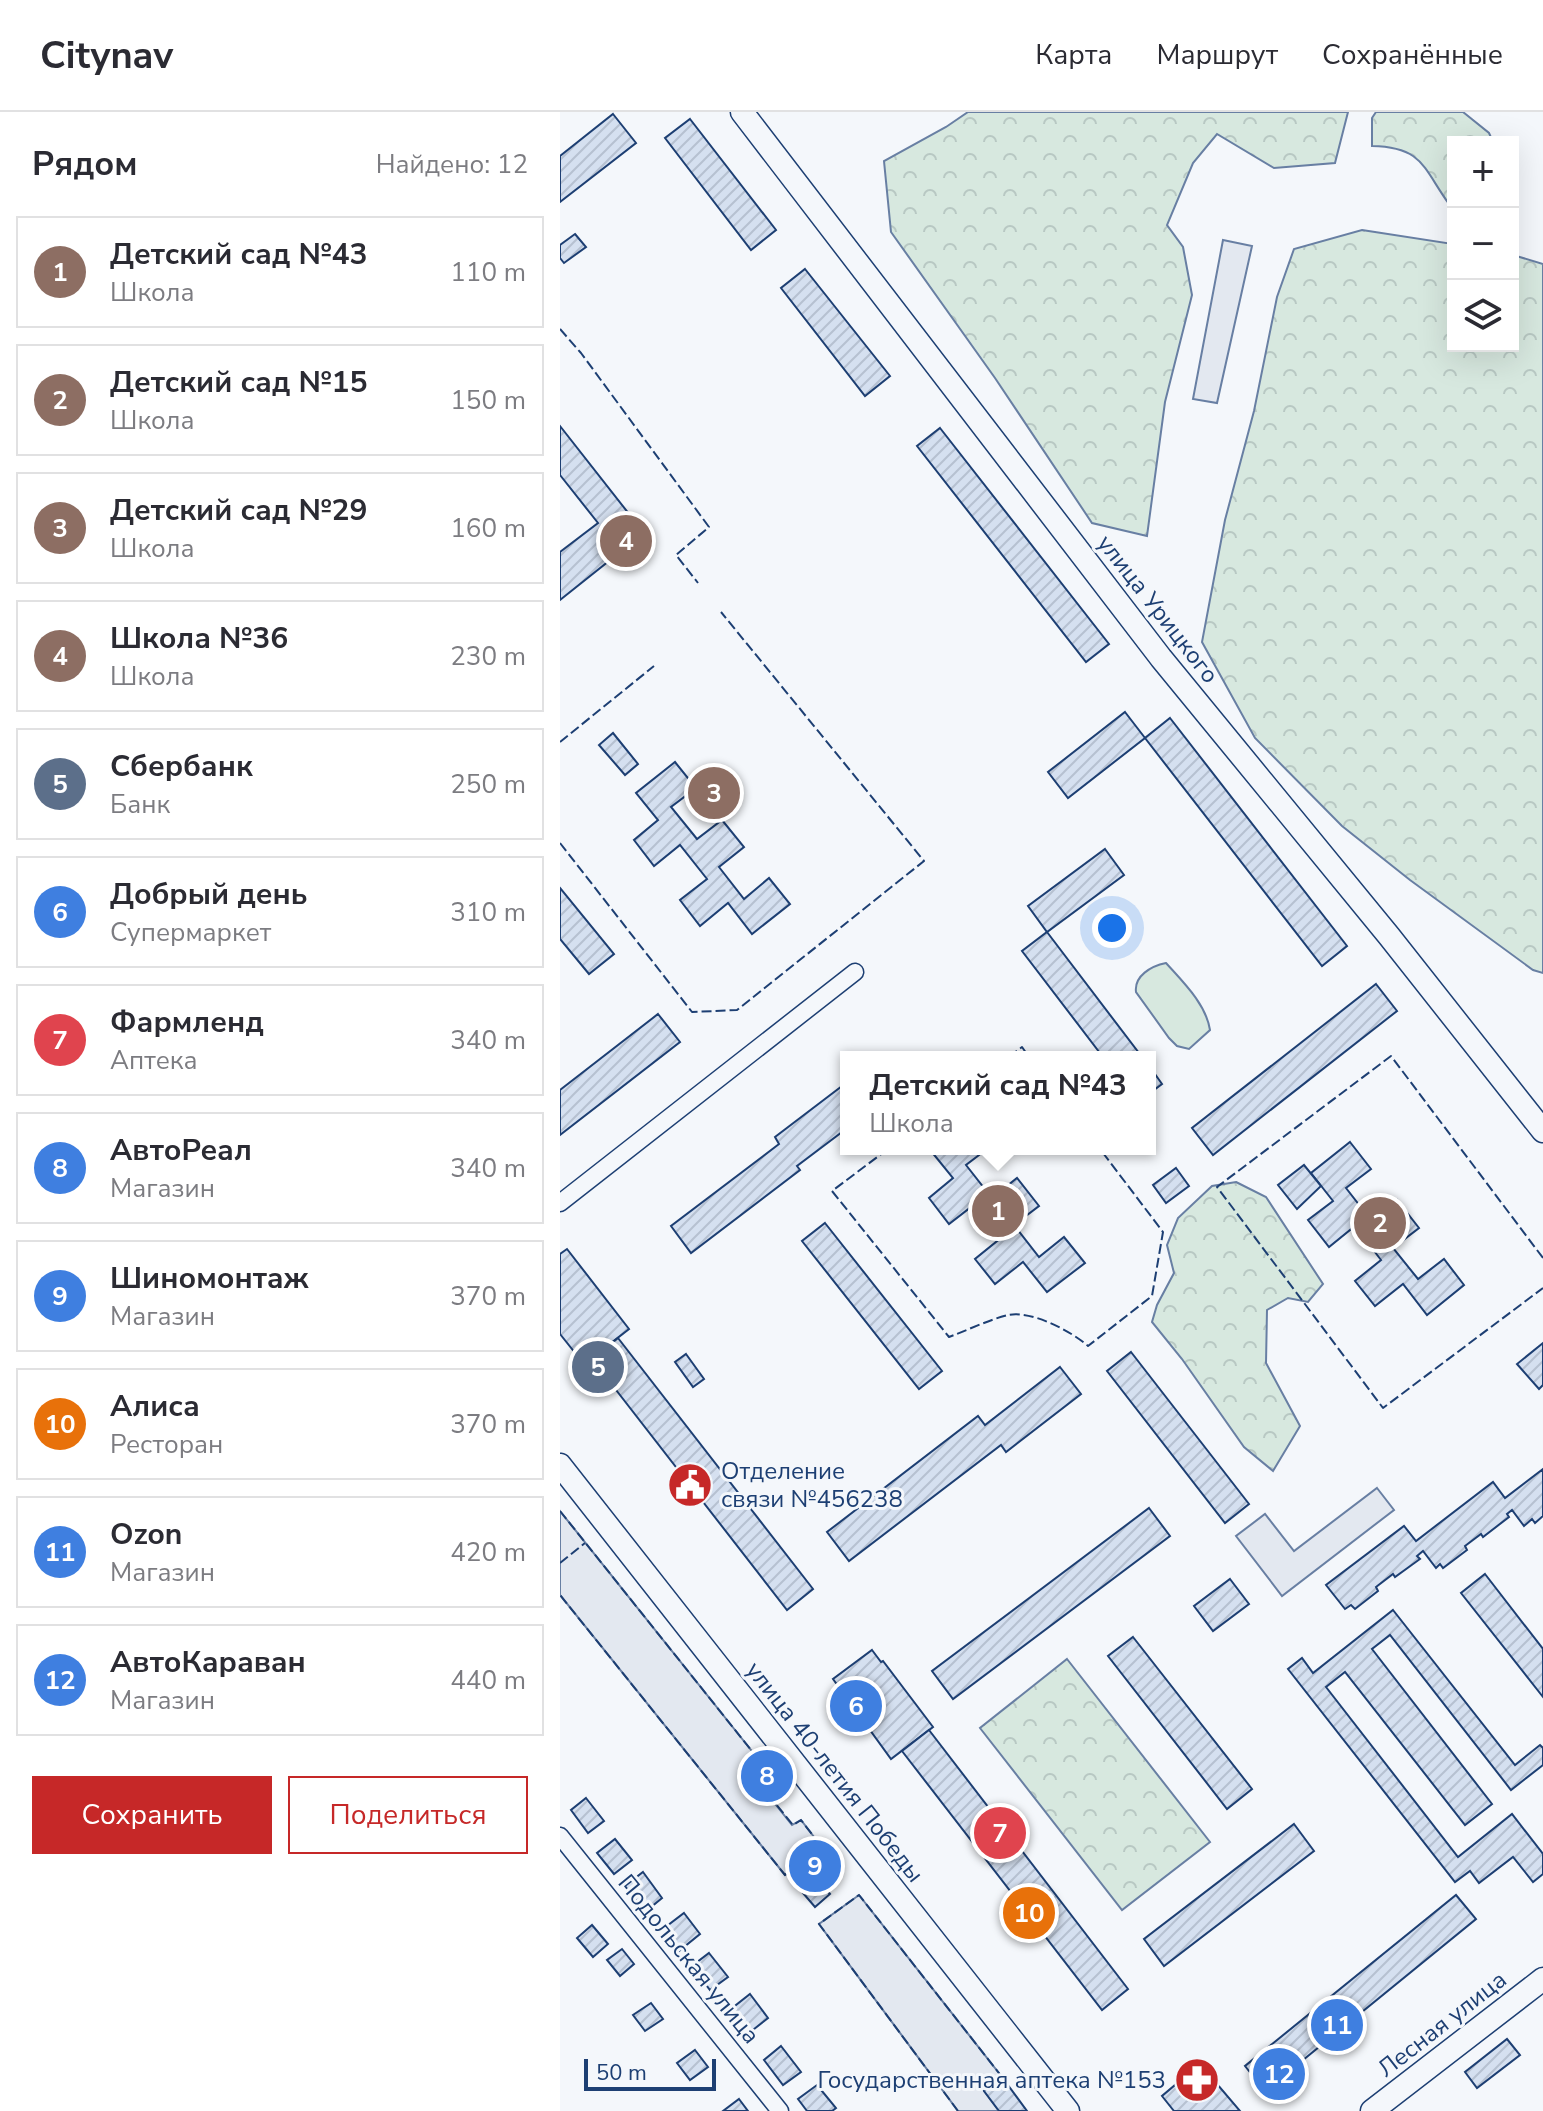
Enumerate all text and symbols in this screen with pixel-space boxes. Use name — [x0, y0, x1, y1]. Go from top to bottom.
text: Citynav — [40, 30, 173, 81]
text: Карта — [1035, 36, 1112, 74]
text: Маршрут — [1156, 36, 1278, 74]
text: Сохранённые — [1322, 36, 1503, 74]
map controls — [1447, 136, 1519, 352]
button: + — [1447, 136, 1519, 208]
text: Рядом — [32, 141, 138, 187]
text: Найдено: 12 — [376, 147, 528, 182]
button: − — [1447, 208, 1519, 280]
text: Детский сад №43 — [110, 234, 368, 275]
text: 1 — [52, 255, 68, 290]
text: 110 m — [450, 255, 526, 290]
text: Школа — [110, 275, 194, 310]
button: layers — [1447, 280, 1519, 352]
text: Детский сад №15 — [110, 362, 368, 403]
text: 2 — [52, 383, 68, 418]
text: 150 m — [450, 383, 526, 418]
text: Школа — [110, 403, 194, 438]
text: Детский сад №29 — [110, 490, 368, 531]
text: 3 — [52, 511, 68, 546]
text: 160 m — [450, 511, 526, 546]
pin: 4 — [600, 511, 652, 571]
street label: улица Урицкого — [1090, 528, 1226, 690]
text: Школа — [110, 531, 194, 566]
text: Школа №36 — [110, 618, 288, 659]
text: 4 — [52, 639, 68, 674]
text: 230 m — [450, 639, 526, 674]
text: Школа — [110, 659, 194, 694]
text: Сбербанк — [110, 746, 253, 787]
pin: 3 — [688, 763, 740, 823]
text: 5 — [52, 767, 68, 802]
text: 250 m — [450, 767, 526, 802]
text: Банк — [110, 787, 170, 822]
text: Добрый день — [110, 874, 307, 915]
text: 6 — [52, 895, 68, 930]
text: 310 m — [450, 895, 526, 930]
your location — [1092, 908, 1132, 948]
text: Супермаркет — [110, 915, 271, 950]
text: Фармленд — [110, 1002, 264, 1043]
text: 7 — [52, 1023, 68, 1058]
text: 340 m — [450, 1023, 526, 1058]
text: Аптека — [110, 1043, 197, 1078]
popup — [840, 1051, 1156, 1155]
text: Детский сад №43 — [869, 1065, 1127, 1106]
text: Школа — [869, 1106, 954, 1141]
text: AвтоРеал — [110, 1130, 252, 1171]
text: 8 — [52, 1151, 68, 1186]
text: 340 m — [450, 1151, 526, 1186]
text: Магазин — [110, 1171, 215, 1206]
pin: 1 — [972, 1181, 1024, 1241]
pin: 2 — [1354, 1193, 1406, 1253]
text: Шиномонтаж — [110, 1258, 308, 1299]
text: 9 — [52, 1279, 68, 1314]
text: 370 m — [450, 1279, 526, 1314]
text: Магазин — [110, 1299, 215, 1334]
pin: 5 — [572, 1337, 624, 1397]
text: Алиса — [110, 1386, 200, 1427]
text: 10 — [44, 1407, 76, 1442]
text: 370 m — [450, 1407, 526, 1442]
text: Ресторан — [110, 1427, 223, 1462]
place label: Отделение связи №456238 — [721, 1455, 903, 1515]
public building icon: Отделение связи №456238 — [666, 1461, 714, 1509]
text: Ozon — [110, 1514, 182, 1555]
text: 11 — [44, 1535, 76, 1570]
text: 420 m — [450, 1535, 526, 1570]
text: Магазин — [110, 1555, 215, 1590]
text: АвтоКараван — [110, 1642, 306, 1683]
street label: улица 40-летия Победы — [739, 1655, 931, 1889]
text: 12 — [44, 1663, 76, 1698]
text: 440 m — [450, 1663, 526, 1698]
pin: 6 — [830, 1676, 882, 1736]
text: Магазин — [110, 1683, 215, 1718]
pin: 8 — [741, 1746, 793, 1806]
button: Сохранить — [32, 1776, 272, 1854]
button: Поделиться — [288, 1776, 528, 1854]
pin: 7 — [974, 1803, 1026, 1863]
pin: 9 — [789, 1836, 841, 1896]
street label: Подольская улица — [611, 1868, 767, 2050]
pin: 10 — [1003, 1883, 1055, 1943]
street label: Лесная улица — [1371, 1964, 1513, 2084]
pin: 11 — [1311, 1995, 1363, 2055]
pin: 12 — [1253, 2044, 1305, 2104]
scale bar — [584, 2055, 716, 2091]
pharmacy icon: Государственная аптека №153 — [1173, 2056, 1221, 2104]
text: 50 m — [596, 2058, 647, 2088]
place label: Государственная аптека №153 — [818, 2064, 1166, 2096]

